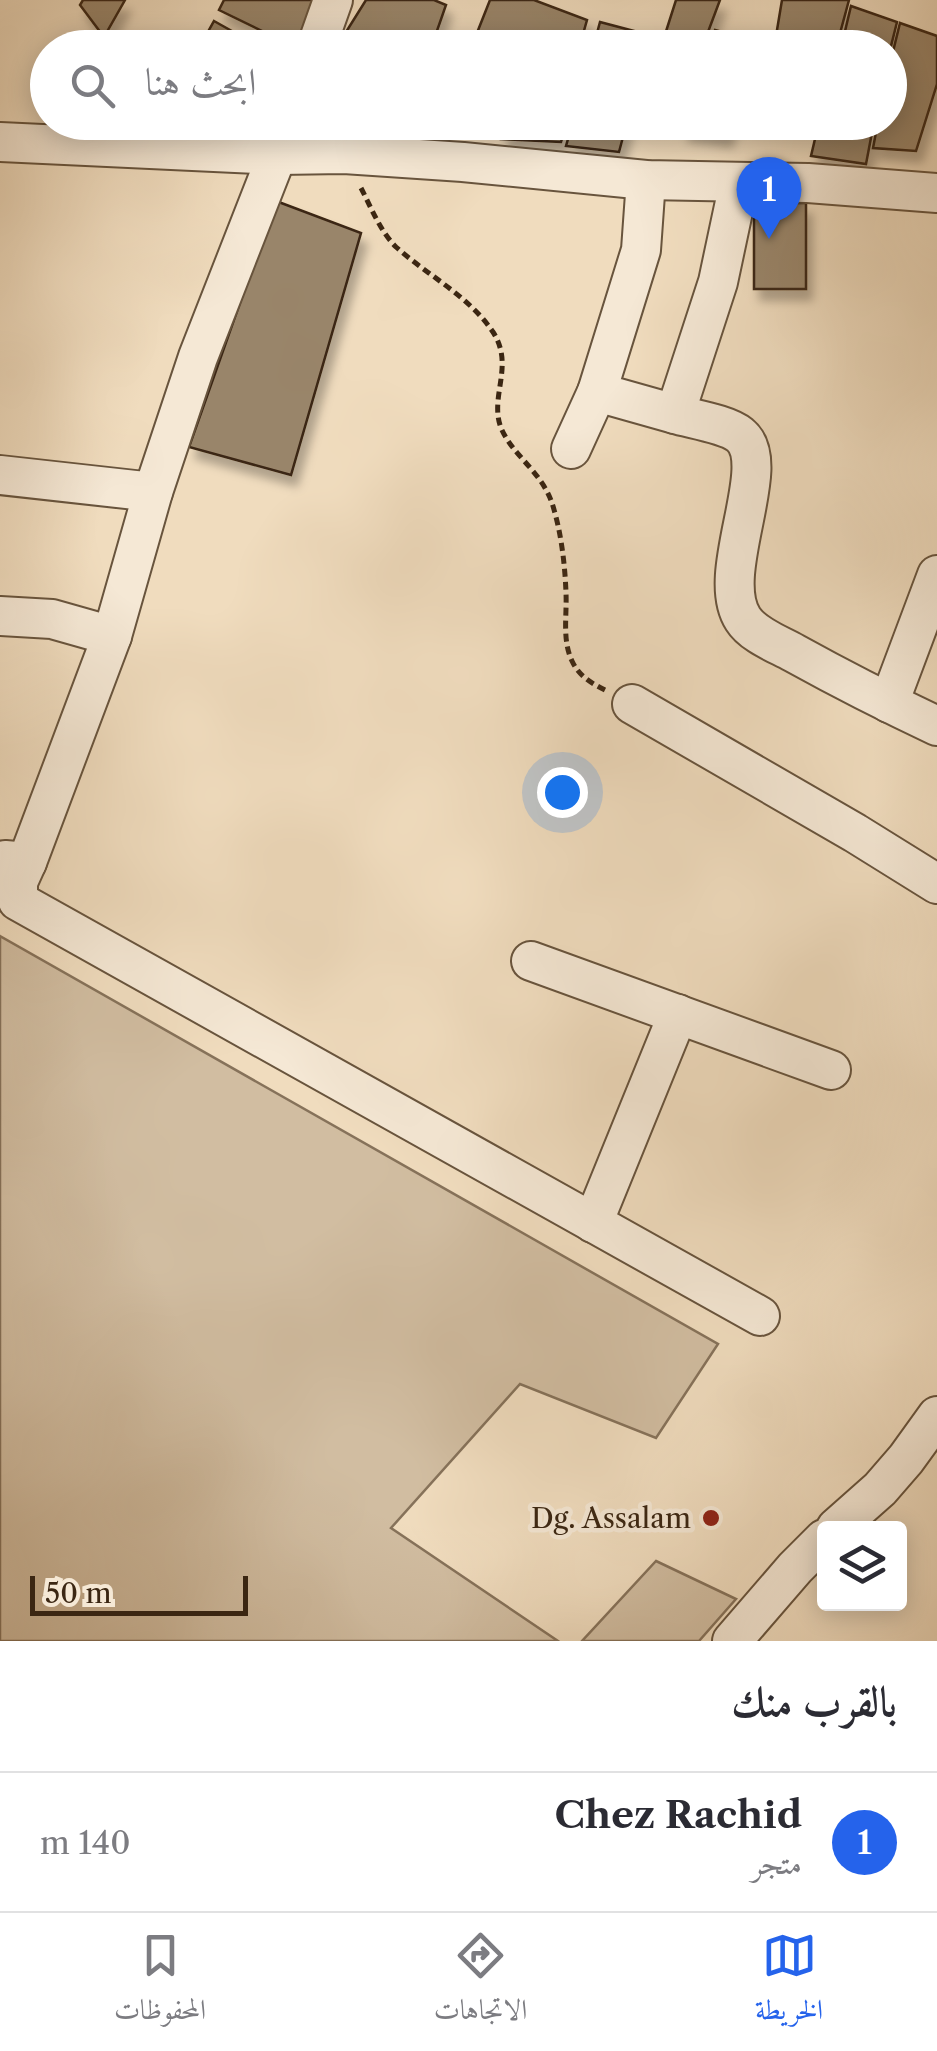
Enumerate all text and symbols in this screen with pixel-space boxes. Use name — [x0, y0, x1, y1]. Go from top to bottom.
search box — [30, 30, 907, 140]
icon: search — [65, 58, 120, 113]
text: ابحث هنا — [145, 58, 256, 105]
pin: 1 — [736, 156, 802, 239]
your location — [537, 767, 588, 818]
place label: Dg. Assalam — [531, 1501, 691, 1535]
marker: Dg. Assalam — [700, 1507, 722, 1529]
map controls — [817, 1521, 907, 1611]
button: layers — [817, 1521, 907, 1611]
scale bar — [30, 1571, 248, 1616]
text: 50 m — [45, 1576, 112, 1610]
text: بالقرب منك — [731, 1675, 897, 1727]
text: Chez Rachid — [555, 1791, 802, 1838]
text: 140 m — [40, 1823, 131, 1862]
text: 1 — [857, 1823, 872, 1862]
text: متجر — [751, 1843, 802, 1882]
tab: المحفوظات — [114, 1928, 206, 2037]
tab: الاتجاهات — [434, 1928, 527, 2037]
tab: الخريطة — [755, 1928, 823, 2037]

